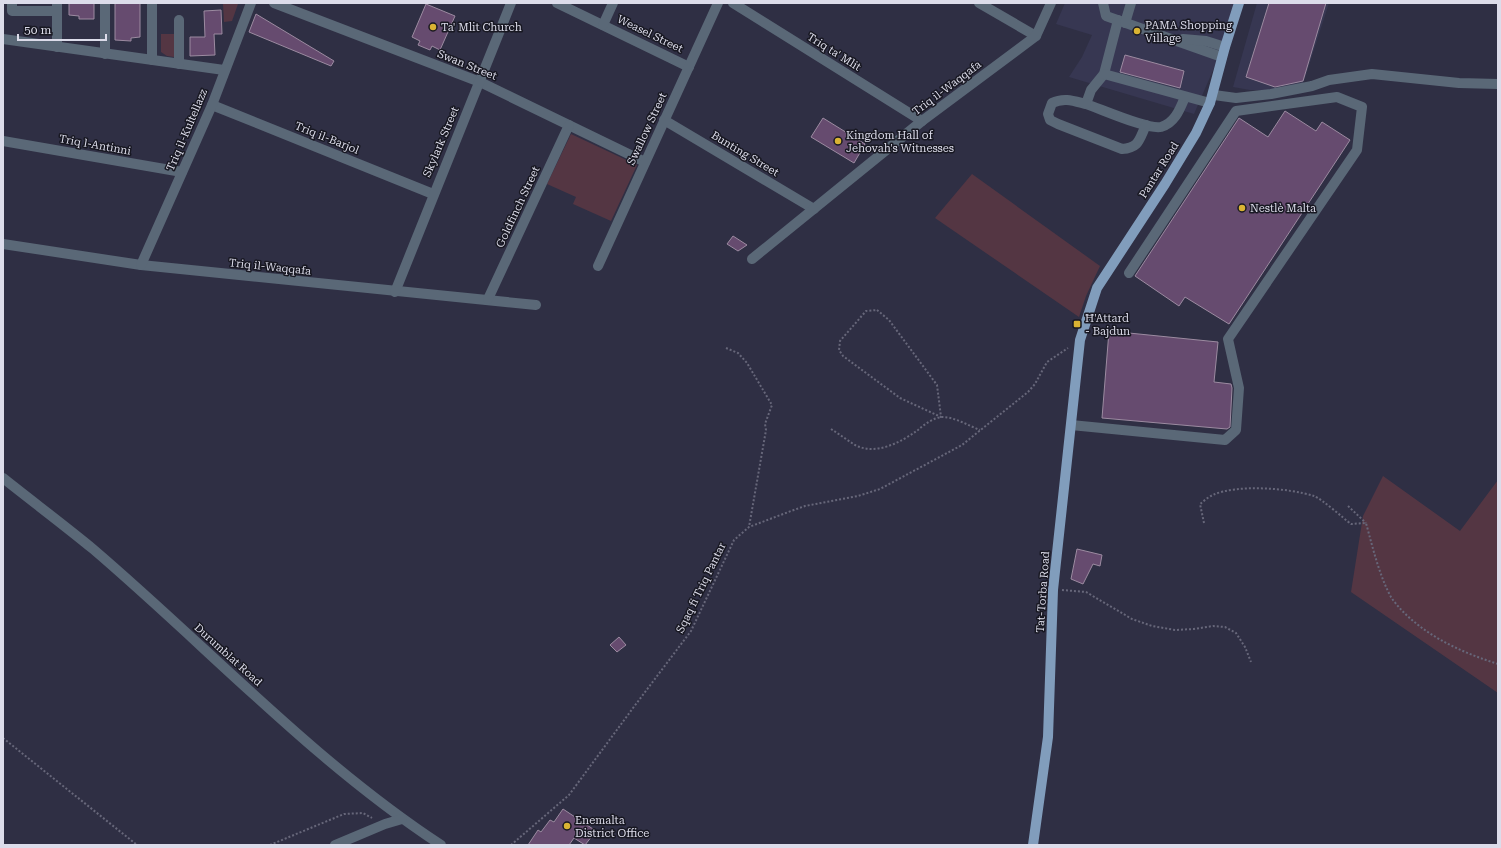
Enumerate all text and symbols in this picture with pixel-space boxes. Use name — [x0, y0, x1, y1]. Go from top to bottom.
street label: Weasel Street — [615, 12, 685, 56]
scale bar — [18, 16, 106, 42]
place label: PAMA Shopping Village — [1145, 19, 1233, 45]
place label: Ta' Mlit Church — [441, 21, 522, 34]
marker: Ta' Mlit Church — [428, 22, 438, 32]
text: 50 m — [24, 23, 51, 37]
marker: PAMA Shopping Village — [1132, 26, 1142, 36]
street label: Triq ta' Mlit — [805, 30, 863, 74]
street label: Swan Street — [435, 47, 499, 83]
street label: Triq il-Waqqafa — [910, 58, 984, 118]
street label: Triq il-Kultellazz — [164, 87, 210, 173]
street label: Swallow Street — [625, 91, 669, 167]
street label: Skylark Street — [420, 105, 462, 179]
street label: Triq il-Barjol — [293, 119, 362, 157]
street label: Bunting Street — [709, 129, 781, 179]
place label: Kingdom Hall of Jehovah's Witnesses — [846, 129, 954, 155]
street label: Triq l-Antinni — [58, 132, 133, 158]
marker: Kingdom Hall of Jehovah's Witnesses — [833, 136, 843, 146]
street label: Pantar Road — [1136, 139, 1182, 201]
street label: Goldfinch Street — [493, 164, 543, 250]
place label: Nestlè Malta — [1250, 202, 1316, 215]
marker: Nestlè Malta — [1237, 203, 1247, 213]
street label: Triq il-Waqqafa — [228, 256, 312, 278]
place label: Ħ'Attard - Bajdun — [1085, 312, 1130, 338]
marker: Ħ'Attard - Bajdun — [1072, 319, 1082, 329]
street label: Sqaq fi Triq Pantar — [673, 540, 729, 635]
street label: Tat-Torba Road — [1034, 551, 1052, 633]
street label: Durumblat Road — [191, 621, 265, 689]
place label: Enemalta District Office — [575, 814, 649, 840]
marker: Enemalta District Office — [562, 821, 572, 831]

